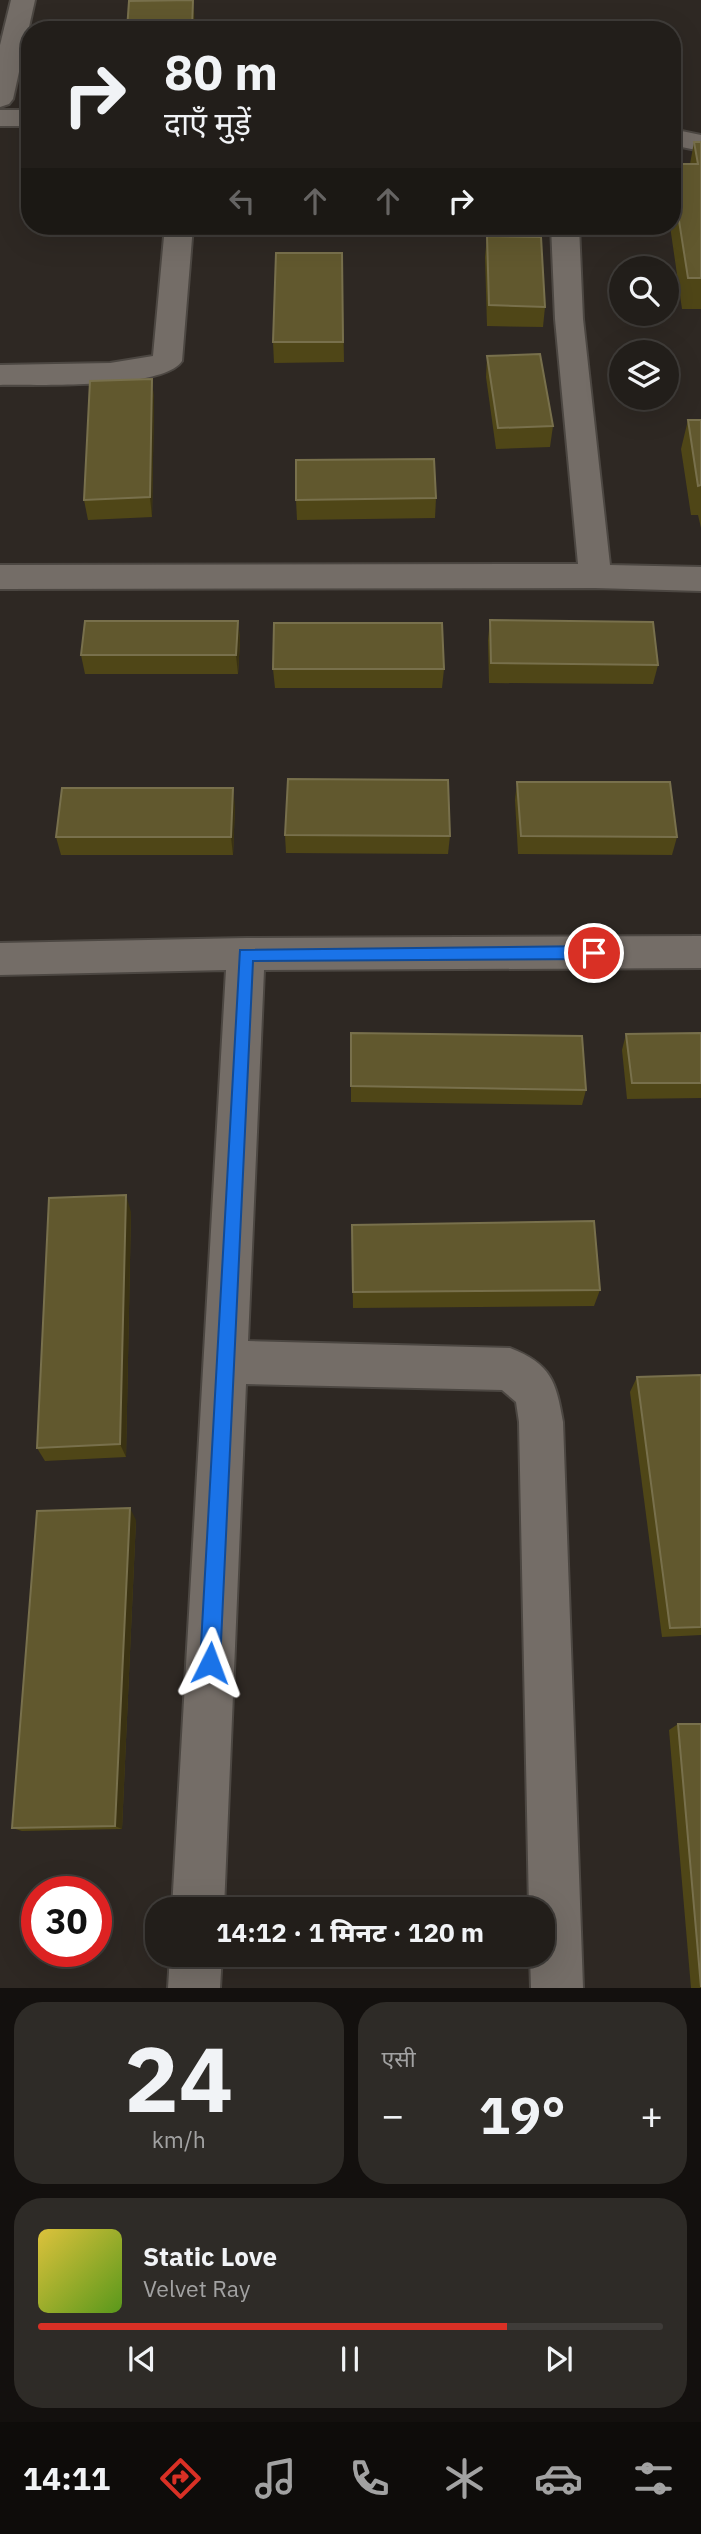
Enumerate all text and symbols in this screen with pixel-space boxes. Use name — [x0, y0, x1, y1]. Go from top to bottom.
text: 80 m — [164, 40, 278, 103]
icon: right — [49, 49, 140, 140]
text: दाएँ मुड़ें — [164, 102, 251, 144]
icon: left — [223, 182, 261, 220]
icon: ahead — [296, 182, 334, 220]
icon: ahead — [369, 182, 407, 220]
icon: right — [442, 182, 480, 220]
map controls — [609, 256, 679, 410]
button: search — [609, 256, 679, 326]
button: layers — [609, 340, 679, 410]
pin — [564, 923, 624, 983]
icon: arrive — [575, 934, 613, 972]
position arrow — [173, 1626, 247, 1700]
speed limit sign: 30 — [21, 1876, 112, 1967]
text: 14:12 · 1 मिनट · 120 m — [216, 1915, 484, 1949]
text: 24 — [124, 2019, 233, 2137]
text: एसी — [382, 2043, 416, 2073]
text: 19° — [479, 2081, 566, 2148]
text: − — [382, 2090, 404, 2139]
text: + — [640, 2090, 663, 2139]
text: km/h — [152, 2124, 206, 2154]
text: Static Love — [143, 2239, 277, 2273]
text: Velvet Ray — [143, 2273, 250, 2303]
icon: previous — [123, 2340, 161, 2378]
icon: pause — [331, 2340, 369, 2378]
icon: next — [540, 2340, 578, 2378]
icon: directions — [156, 2454, 205, 2503]
icon: music — [251, 2454, 300, 2503]
icon: phone — [345, 2454, 394, 2503]
icon: climate — [440, 2454, 489, 2503]
icon: car — [534, 2454, 583, 2503]
icon: filters — [629, 2454, 678, 2503]
text: 14:11 — [23, 2457, 110, 2499]

